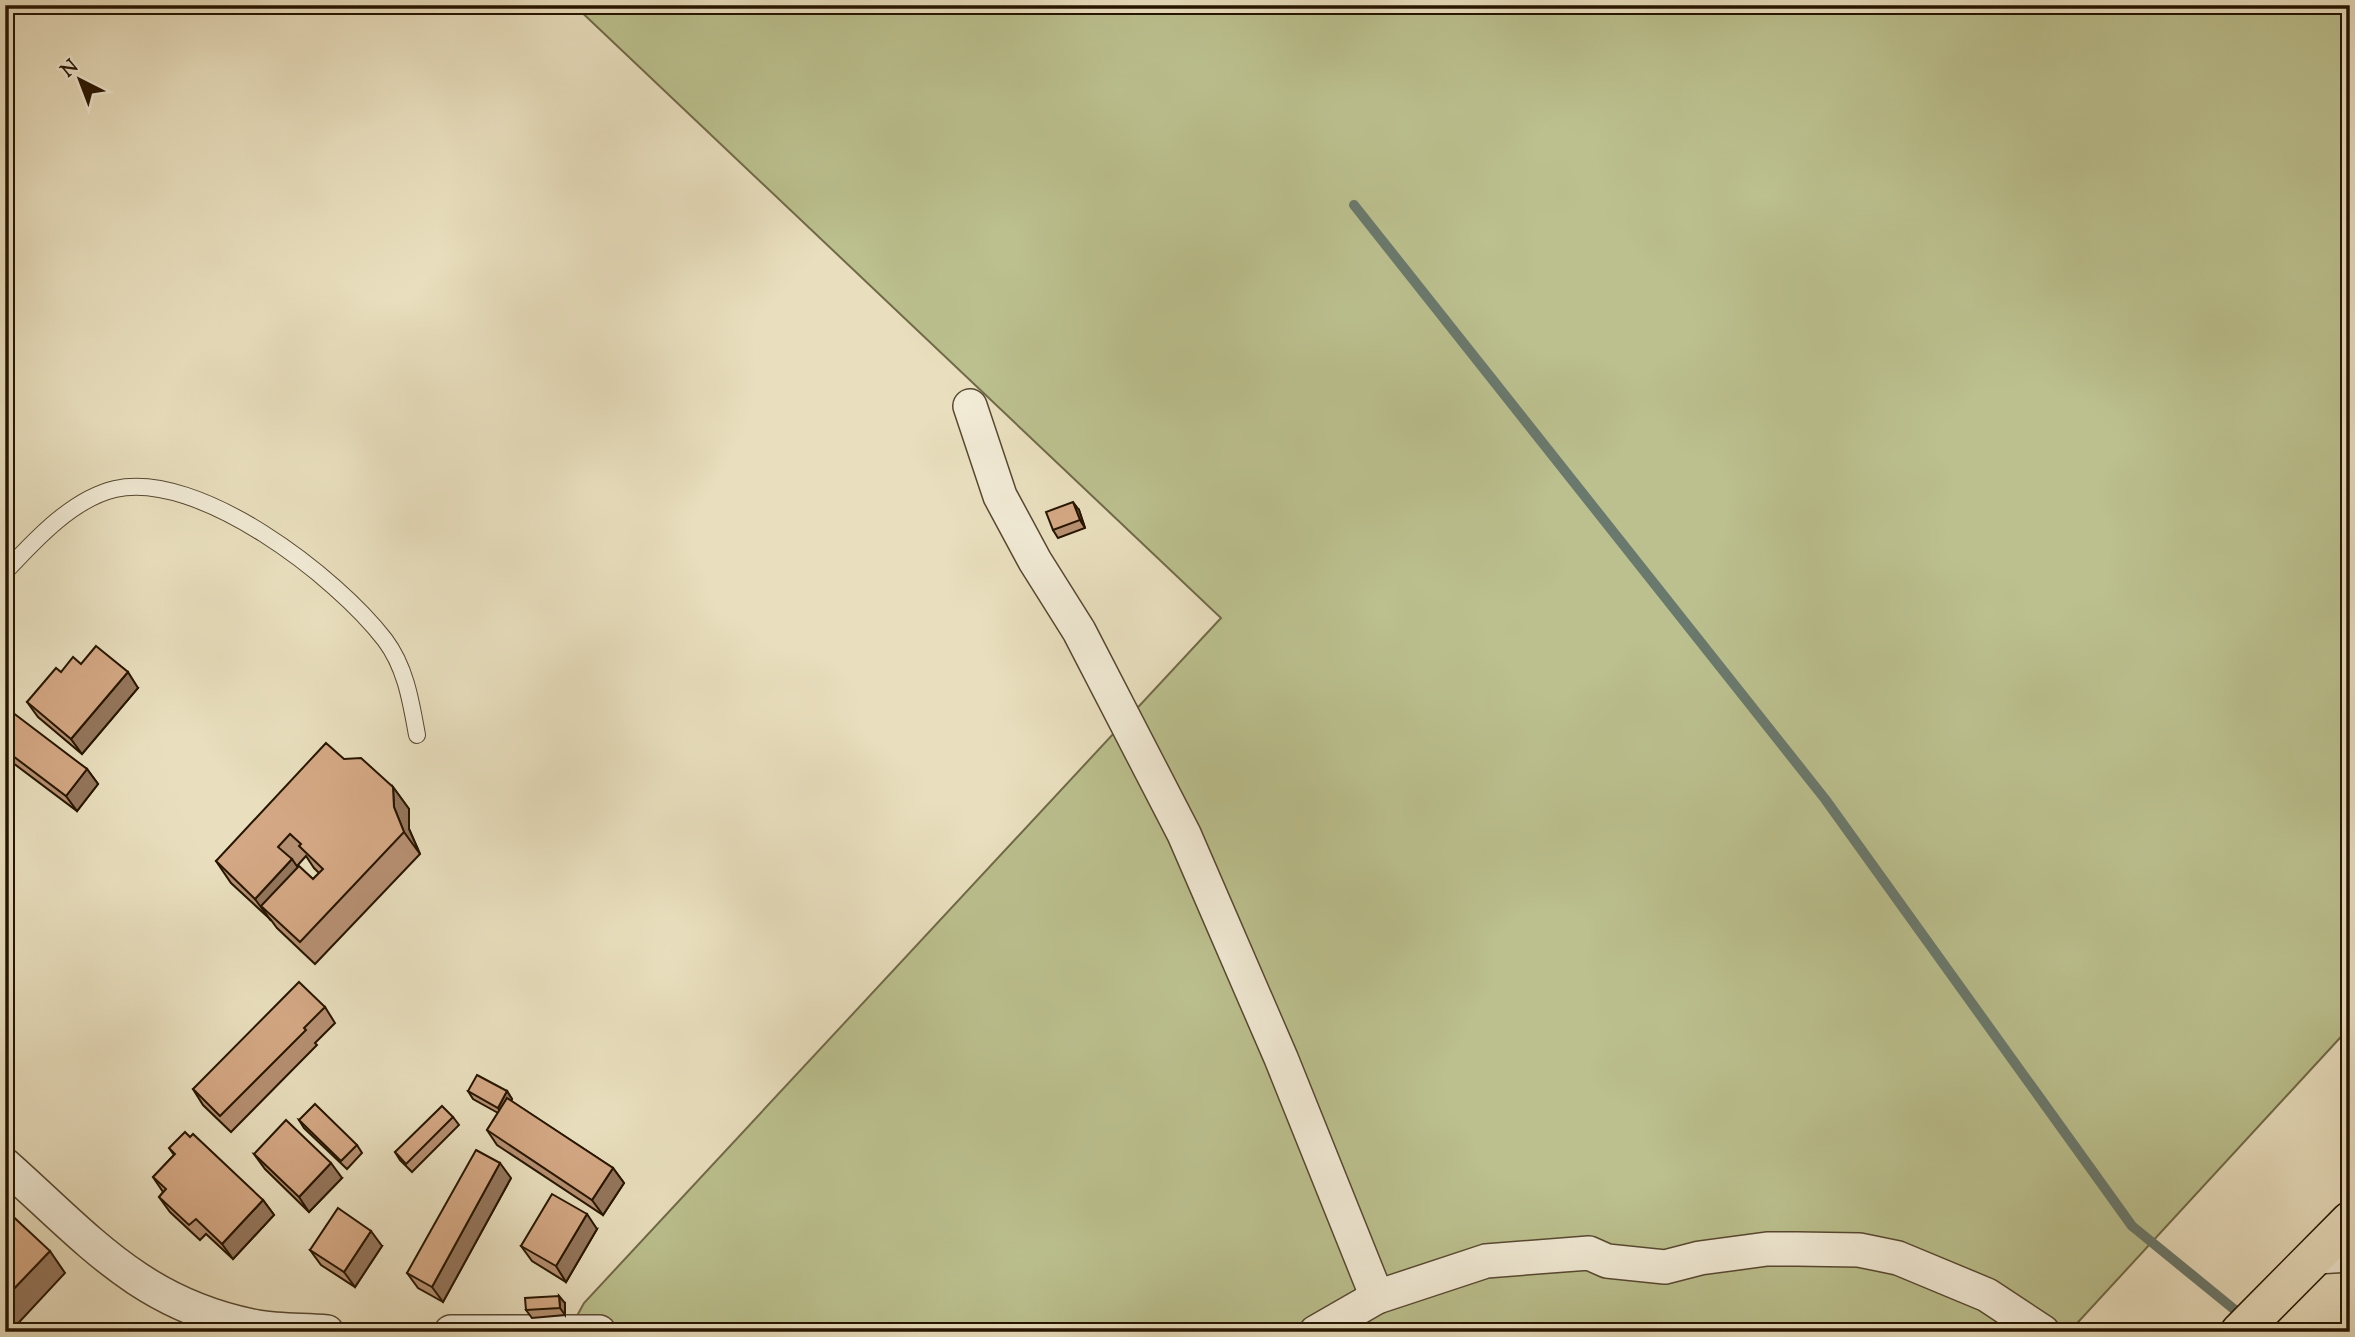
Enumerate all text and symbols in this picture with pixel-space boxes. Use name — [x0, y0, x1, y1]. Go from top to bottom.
north arrow — [46, 46, 116, 116]
text: N — [56, 54, 85, 84]

